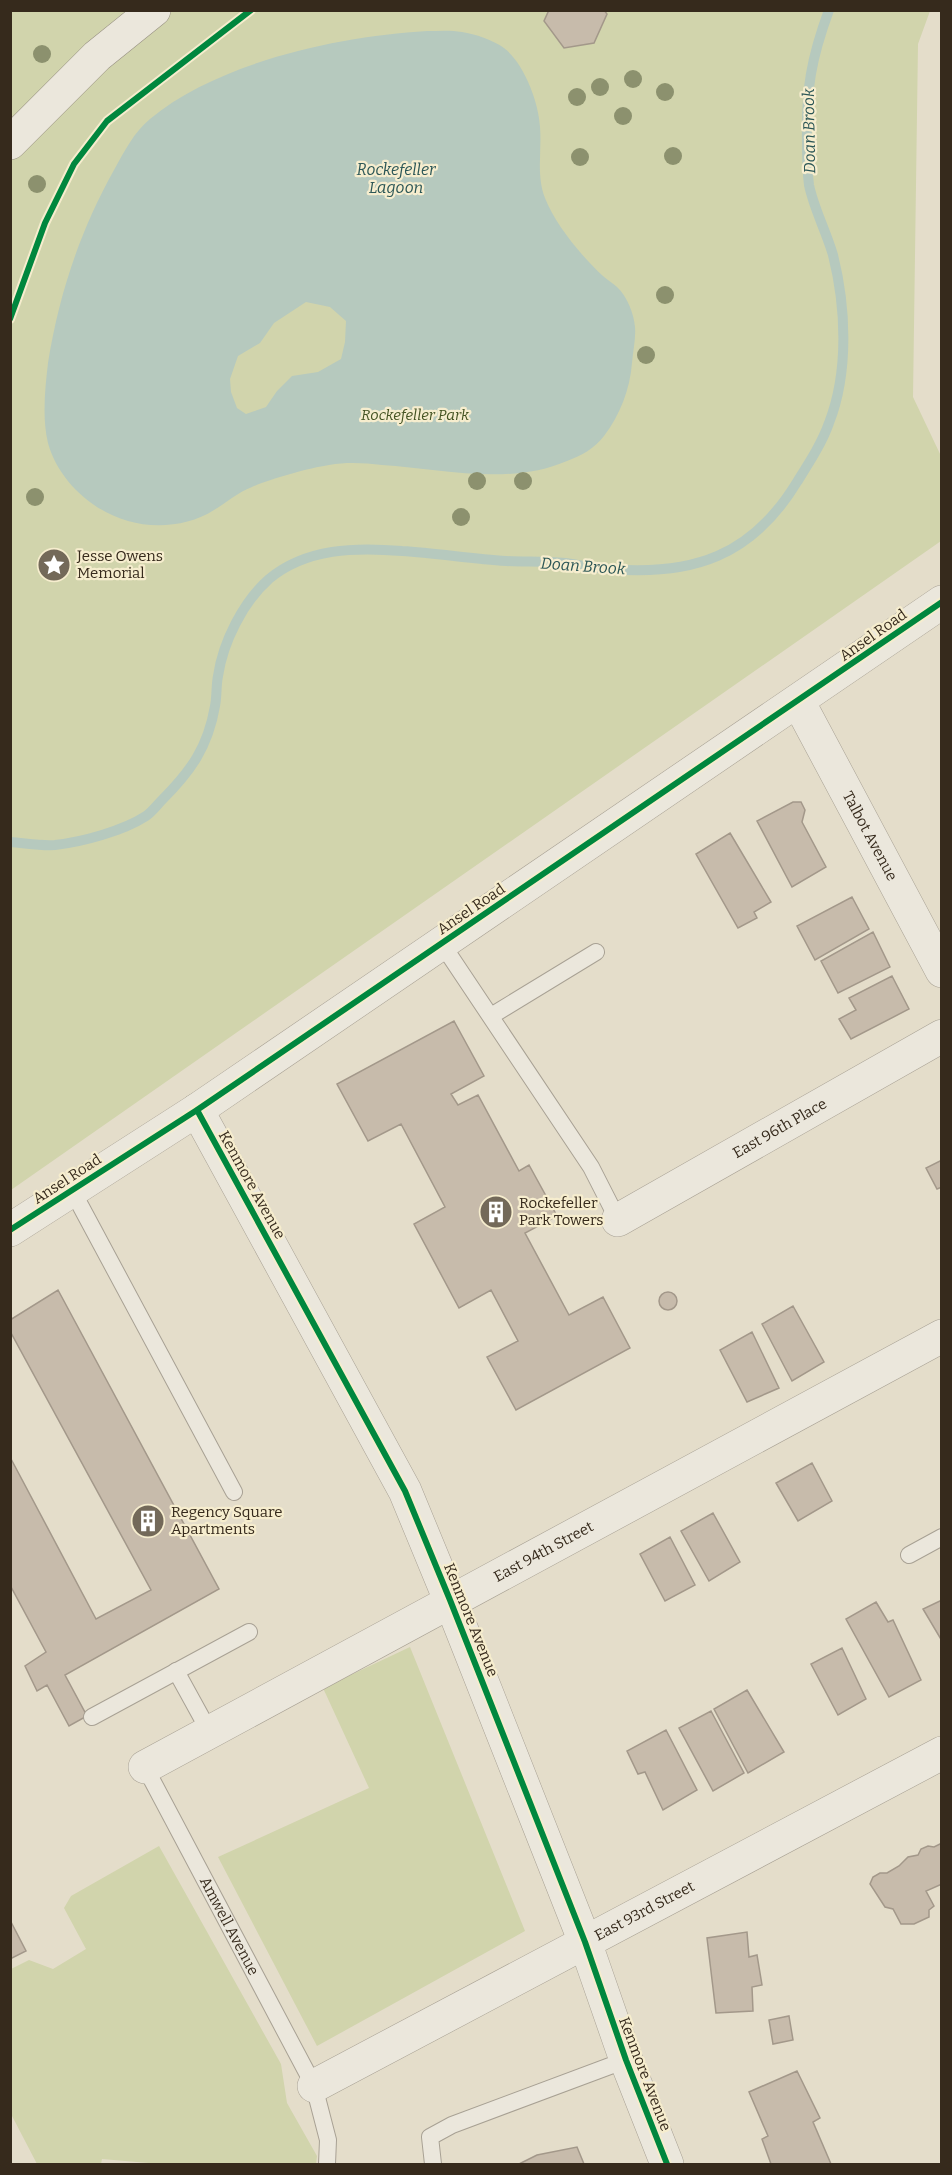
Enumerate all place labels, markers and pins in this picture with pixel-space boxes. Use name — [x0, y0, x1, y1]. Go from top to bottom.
place icon: Jesse Owens Memorial — [36, 547, 72, 583]
place label: Jesse Owens Memorial — [76, 547, 163, 582]
building icon: Rockefeller Park Towers — [478, 1194, 514, 1230]
place label: Rockefeller Park Towers — [519, 1194, 604, 1229]
building icon: Regency Square Apartments — [130, 1503, 166, 1539]
place label: Regency Square Apartments — [171, 1503, 282, 1538]

